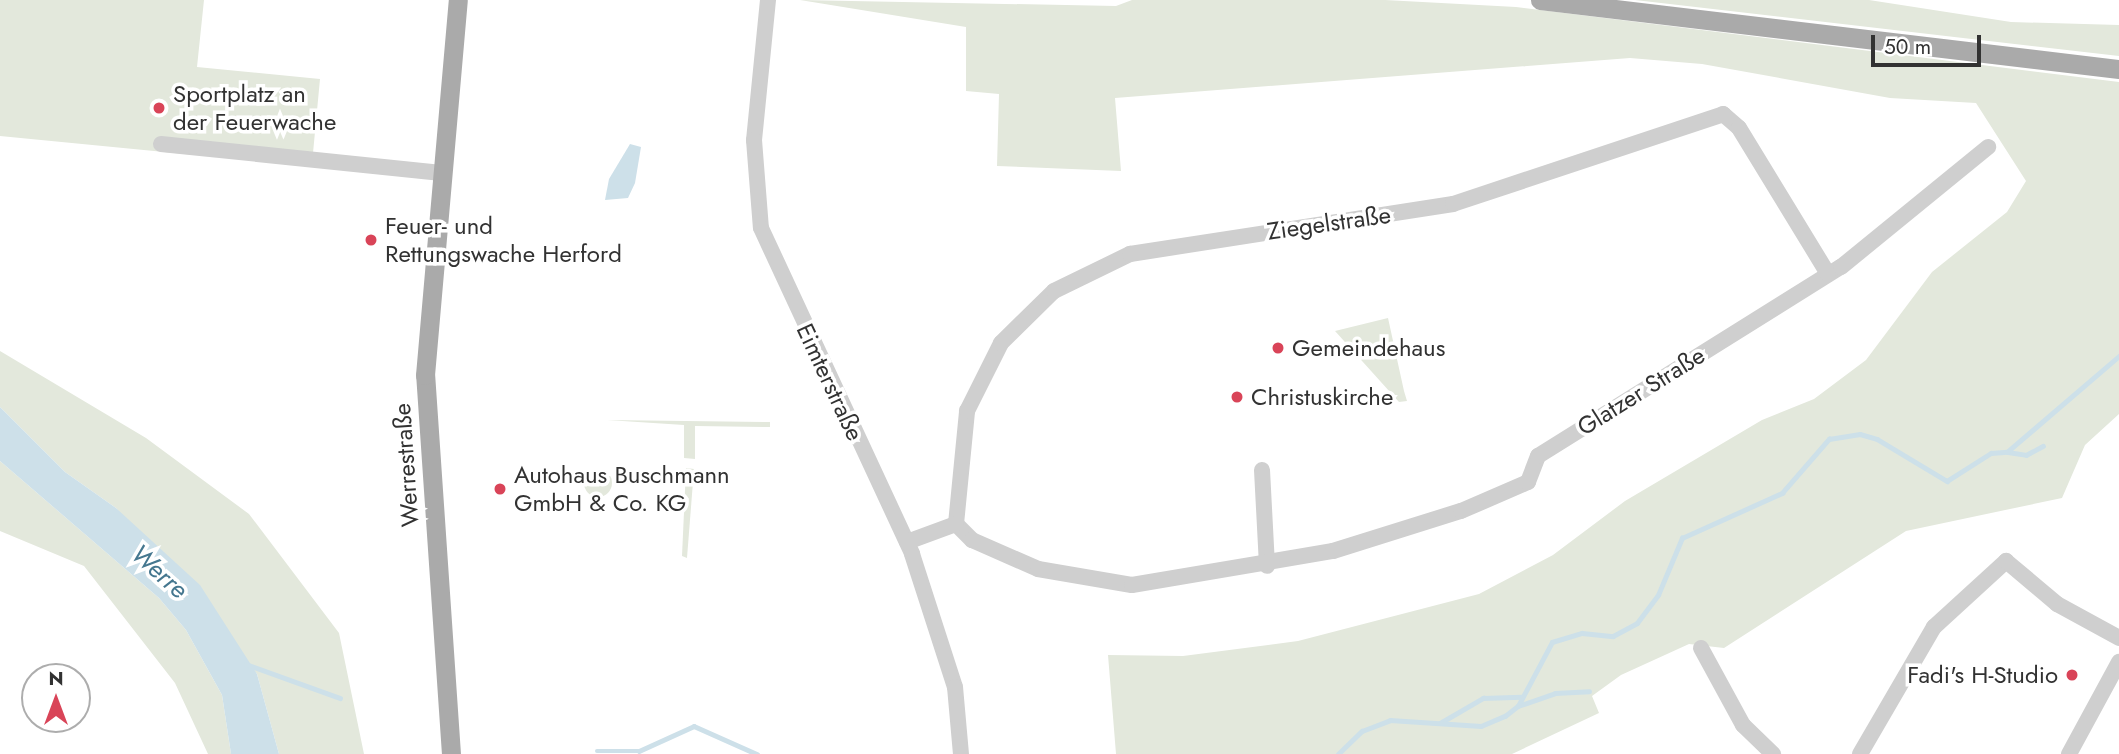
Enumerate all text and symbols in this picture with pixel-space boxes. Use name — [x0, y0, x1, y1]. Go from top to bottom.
scale bar — [1874, 21, 1984, 65]
text: 50 m — [1884, 32, 1931, 62]
place label: Sportplatz an der Feuerwache — [173, 80, 336, 136]
marker: Sportplatz an der Feuerwache — [151, 100, 167, 116]
street label: Ziegelstraße — [1265, 200, 1393, 246]
place label: Feuer- und Rettungswache Herford — [385, 212, 622, 268]
marker: Feuer- und Rettungswache Herford — [363, 232, 379, 248]
street label: Eimterstraße — [790, 319, 870, 445]
place label: Gemeindehaus — [1292, 334, 1445, 362]
marker: Gemeindehaus — [1270, 340, 1286, 356]
street label: Glatzer Straße — [1572, 341, 1710, 441]
place label: Christuskirche — [1251, 383, 1393, 411]
marker: Christuskirche — [1229, 389, 1245, 405]
street label: Werrestraße — [387, 402, 425, 528]
place label: Autohaus Buschmann GmbH & Co. KG — [514, 461, 730, 517]
marker: Autohaus Buschmann GmbH & Co. KG — [492, 481, 508, 497]
water label: Werre — [124, 538, 194, 606]
place label: Fadi's H-Studio — [1907, 661, 2058, 689]
north arrow — [21, 663, 91, 733]
text: N — [48, 665, 64, 692]
marker: Fadi's H-Studio — [2064, 667, 2080, 683]

